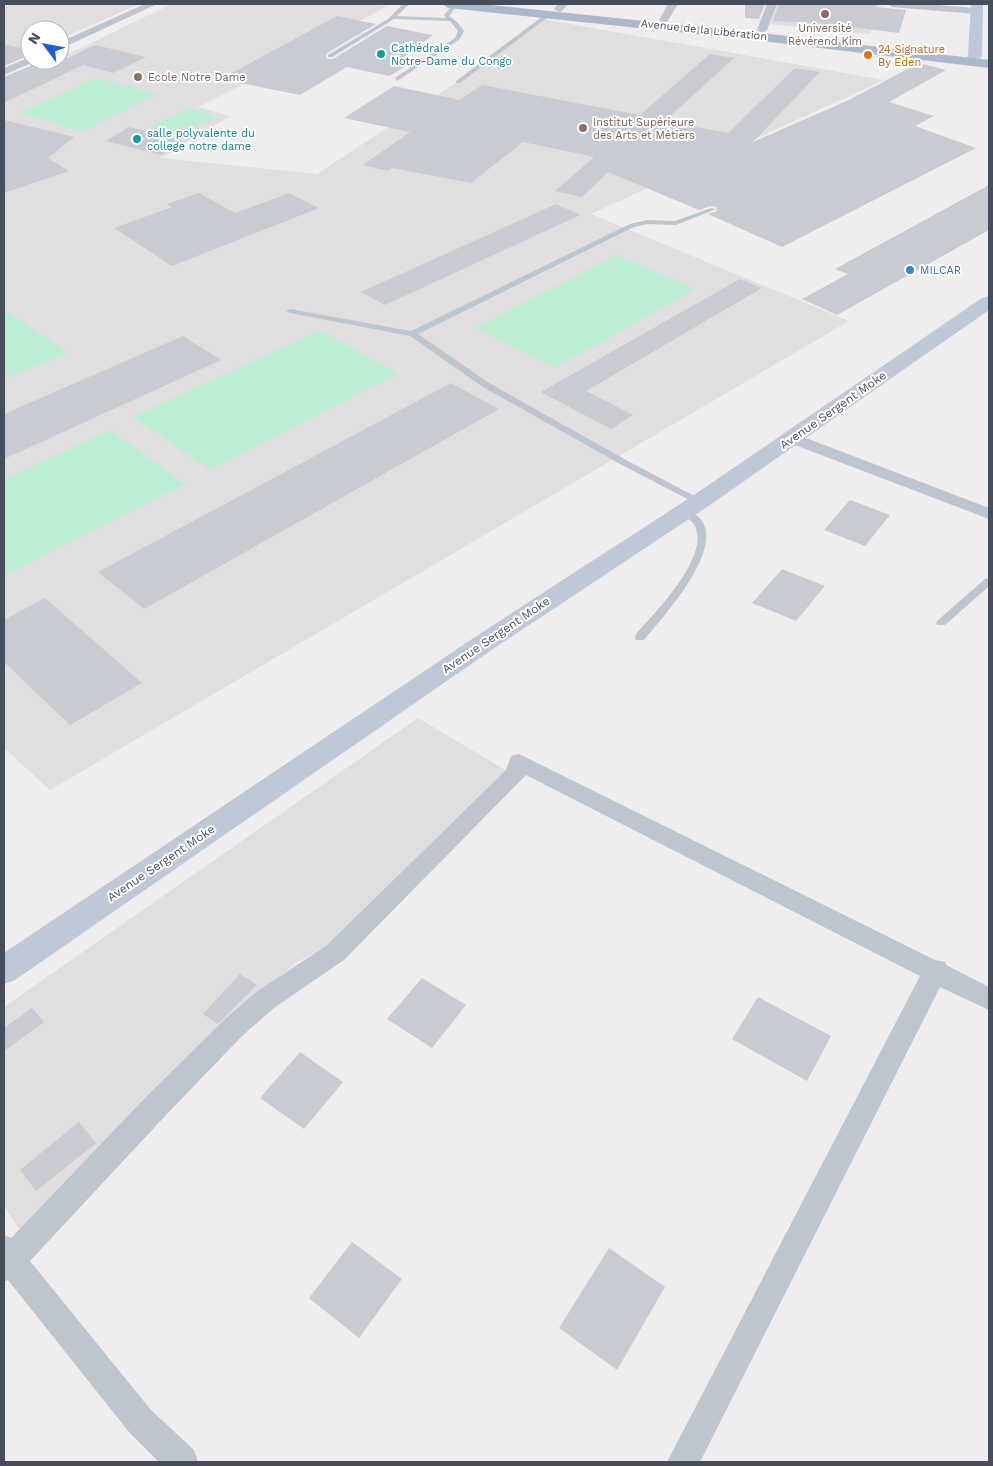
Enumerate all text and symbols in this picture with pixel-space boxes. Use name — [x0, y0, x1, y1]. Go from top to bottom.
marker: Université Révérend Kim — [819, 8, 831, 20]
street label: Avenue de la Libération — [640, 17, 768, 43]
north arrow — [20, 20, 70, 70]
place label: Université Révérend Kim — [788, 22, 862, 48]
text: N — [24, 29, 44, 47]
place label: Cathédrale Notre-Dame du Congo — [391, 42, 512, 68]
place label: 24 Signature By Eden — [878, 43, 945, 69]
marker: Cathédrale Notre-Dame du Congo — [375, 48, 387, 60]
marker: 24 Signature By Eden — [862, 49, 874, 61]
marker: Ecole Notre Dame — [132, 71, 144, 83]
place label: Ecole Notre Dame — [148, 71, 246, 84]
place label: Institut Supérieure des Arts et Métiers — [593, 116, 695, 142]
marker: Institut Supérieure des Arts et Métiers — [577, 122, 589, 134]
place label: salle polyvalente du college notre dame — [147, 127, 255, 153]
marker: salle polyvalente du college notre dame — [131, 133, 143, 145]
marker: MILCAR — [904, 264, 916, 276]
place label: MILCAR — [920, 264, 961, 277]
street label: Avenue Sergent Moke — [777, 368, 889, 452]
street label: Avenue Sergent Moke — [440, 594, 552, 676]
street label: Avenue Sergent Moke — [105, 822, 217, 904]

